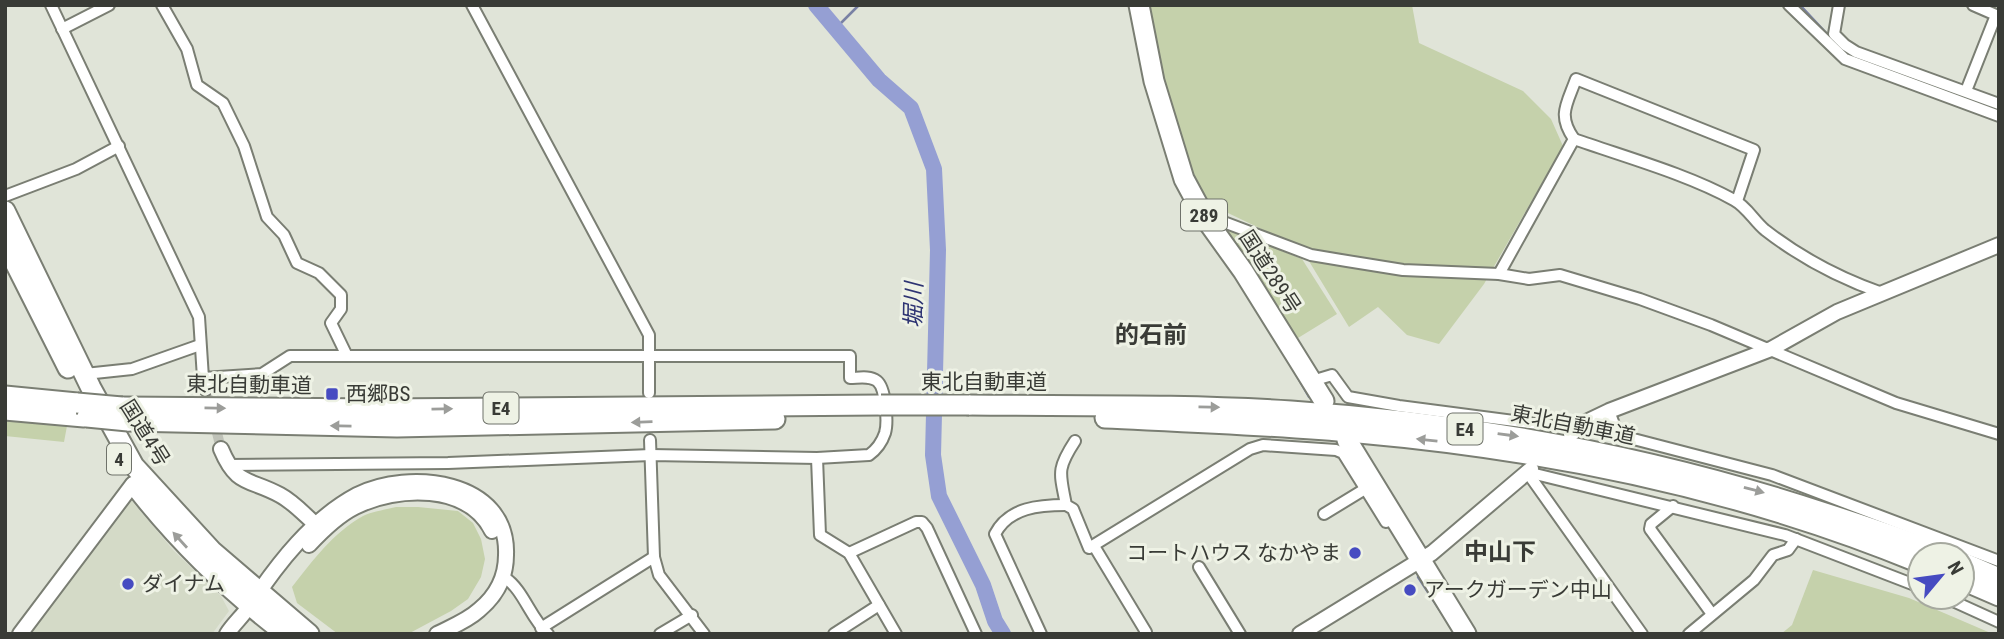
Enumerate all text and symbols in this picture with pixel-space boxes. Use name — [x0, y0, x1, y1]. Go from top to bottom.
road number: 289 — [1181, 200, 1227, 230]
street label: 国道289号 — [1234, 226, 1306, 318]
water label: 堀川 — [900, 279, 928, 328]
district label: 的石前 — [1115, 321, 1187, 349]
street label: 東北自動車道 — [921, 370, 1047, 394]
street label: 東北自動車道 — [186, 372, 312, 398]
place label: 西郷BS — [346, 382, 410, 406]
marker: 西郷BS — [324, 386, 340, 402]
road number: E4 — [484, 392, 518, 424]
street label: 国道4号 — [115, 395, 175, 471]
street label: 東北自動車道 — [1509, 401, 1637, 449]
one-way arrow — [204, 402, 226, 414]
one-way arrow — [1198, 402, 1220, 413]
one-way arrow — [431, 403, 453, 415]
road number: E4 — [1448, 414, 1482, 444]
one-way arrow — [630, 417, 652, 428]
one-way arrow — [329, 420, 351, 432]
one-way arrow — [1497, 430, 1519, 441]
one-way arrow — [1416, 435, 1438, 446]
road number: 4 — [107, 444, 131, 474]
one-way arrow — [1744, 486, 1765, 496]
one-way arrow — [172, 531, 188, 549]
district label: 中山下 — [1464, 538, 1536, 566]
place label: コートハウス なかやま — [1126, 541, 1341, 565]
north arrow — [1906, 541, 1976, 611]
marker: コートハウス なかやま — [1347, 545, 1363, 561]
text: N — [1943, 557, 1968, 579]
place label: ダイナム — [142, 572, 225, 596]
marker: ダイナム — [120, 576, 136, 592]
place label: アークガーデン中山 — [1424, 578, 1612, 602]
marker: アークガーデン中山 — [1402, 582, 1418, 598]

